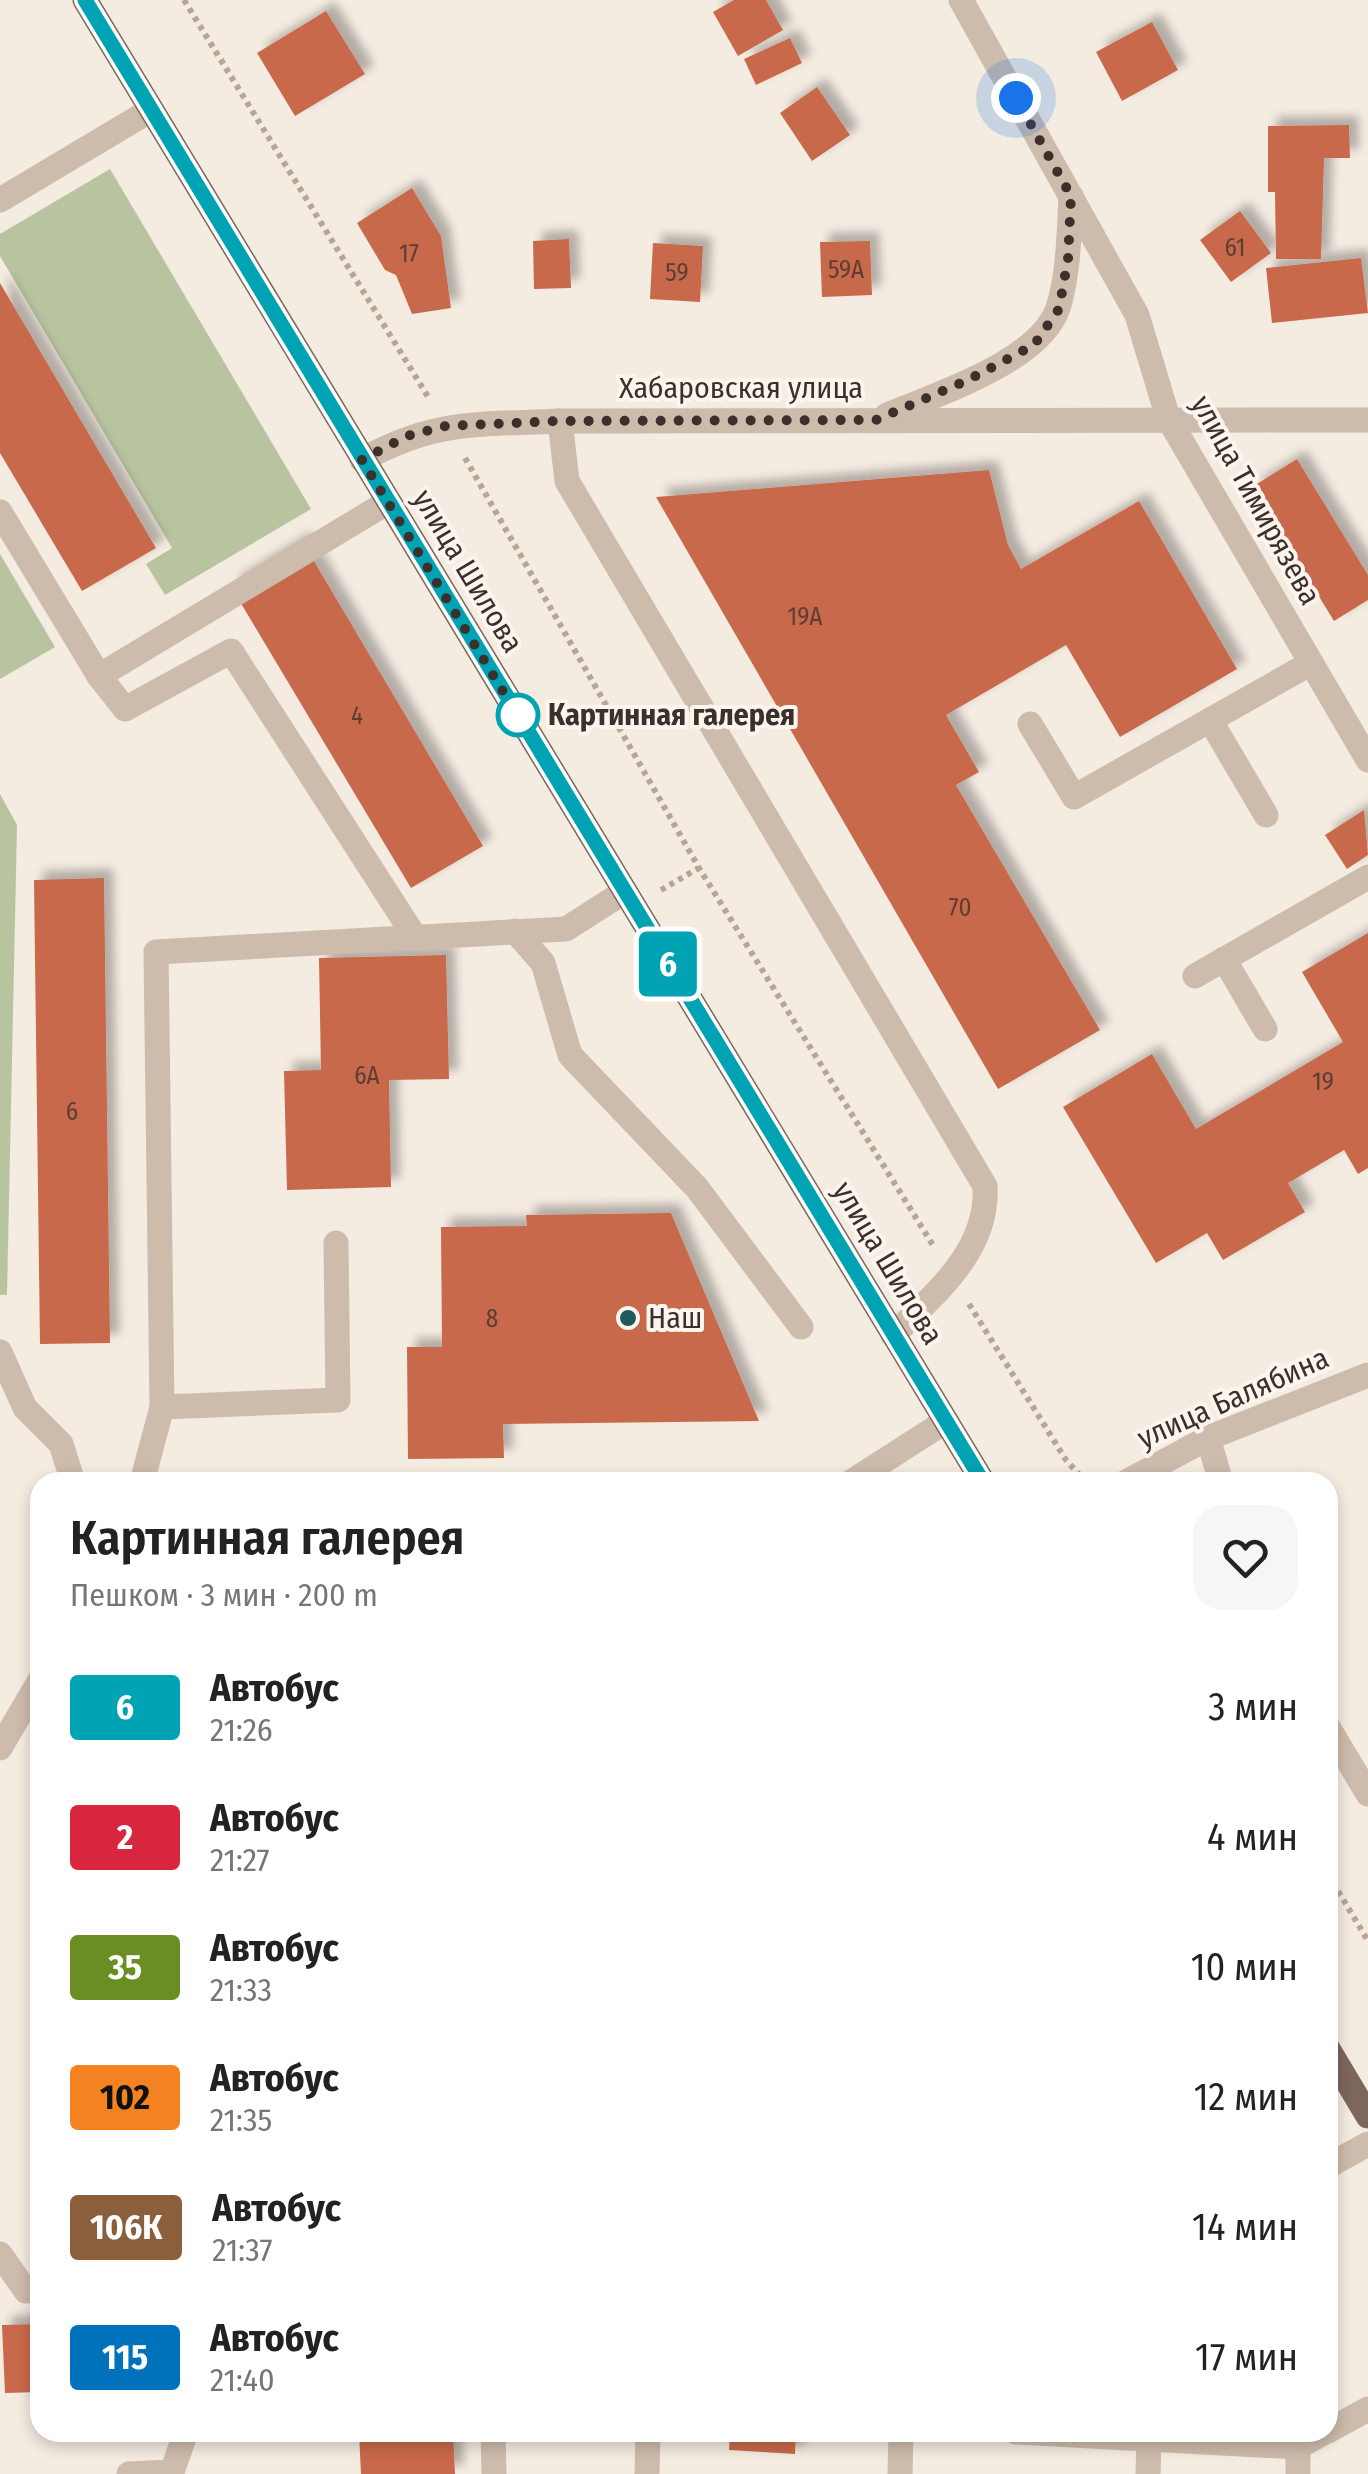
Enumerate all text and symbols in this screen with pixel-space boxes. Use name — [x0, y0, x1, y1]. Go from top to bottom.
your location — [991, 73, 1041, 123]
house number: 61 — [1224, 233, 1246, 263]
house number: 17 — [399, 239, 419, 269]
house number: 59А — [828, 255, 864, 285]
house number: 59 — [665, 258, 689, 288]
street label: Хабаровская улица — [619, 370, 863, 406]
street label: улица Тимирязева — [1184, 389, 1328, 611]
street label: улица Шилова — [405, 483, 531, 659]
house number: 19А — [788, 602, 822, 632]
marker: Картинная галерея — [497, 694, 539, 736]
place label: Картинная галерея — [548, 697, 795, 733]
house number: 4 — [351, 701, 363, 731]
house number: 70 — [949, 893, 971, 923]
line badge: 6 — [636, 932, 700, 996]
text: 6 — [659, 943, 677, 985]
house number: 6А — [354, 1061, 380, 1091]
house number: 19 — [1312, 1067, 1334, 1097]
house number: 6 — [66, 1097, 78, 1127]
street label: улица Шилова — [825, 1175, 951, 1351]
place label: Наш — [648, 1300, 702, 1336]
house number: 8 — [486, 1304, 498, 1334]
marker: Наш — [617, 1307, 639, 1329]
street label: улица Балябина — [1132, 1340, 1334, 1456]
button: heart — [1193, 1505, 1298, 1610]
text: Картинная галерея — [70, 1509, 464, 1567]
text: Пешком · 3 мин · 200 m — [70, 1576, 378, 1614]
text: Автобус — [210, 1665, 339, 1711]
text: 3 мин — [1208, 1684, 1298, 1730]
text: 6 — [116, 1686, 134, 1728]
text: 21:26 — [210, 1711, 273, 1749]
text: Автобус — [210, 1795, 339, 1841]
text: 4 мин — [1207, 1814, 1298, 1860]
text: 2 — [117, 1816, 133, 1858]
text: 21:27 — [210, 1841, 270, 1879]
text: Автобус — [210, 1925, 339, 1971]
text: 10 мин — [1191, 1944, 1298, 1990]
text: 35 — [108, 1946, 142, 1988]
text: 21:33 — [210, 1971, 272, 2009]
text: Автобус — [210, 2055, 339, 2101]
text: 12 мин — [1194, 2074, 1298, 2120]
text: 102 — [100, 2076, 150, 2118]
text: 21:35 — [210, 2101, 272, 2139]
text: Автобус — [212, 2185, 341, 2231]
text: 14 мин — [1192, 2204, 1298, 2250]
text: 106К — [90, 2206, 162, 2248]
text: 21:37 — [212, 2231, 272, 2269]
text: Автобус — [210, 2315, 339, 2361]
text: 17 мин — [1195, 2334, 1298, 2380]
text: 115 — [102, 2336, 148, 2378]
text: 21:40 — [210, 2361, 275, 2399]

